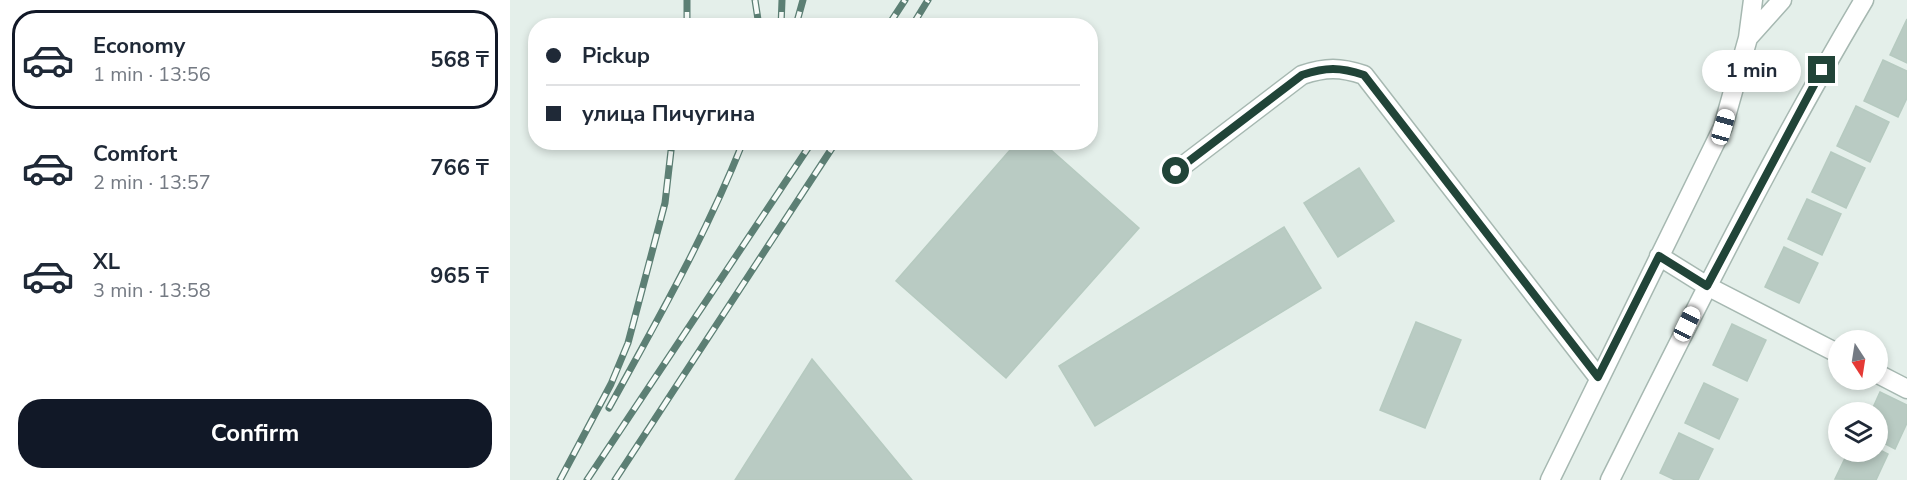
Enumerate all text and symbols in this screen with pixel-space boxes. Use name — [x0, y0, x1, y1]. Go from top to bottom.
text: Economy — [93, 31, 185, 61]
icon: car — [21, 33, 75, 87]
text: Pickup — [582, 41, 650, 71]
text: 568 ₸ — [430, 45, 489, 75]
callout: 1 min — [1702, 49, 1801, 91]
route end — [1808, 56, 1835, 83]
text: 1 min — [1726, 57, 1777, 84]
text: 1 min · 13:56 — [93, 61, 211, 88]
text: улица Пичугина — [582, 99, 755, 129]
car — [1709, 107, 1737, 147]
text: Comfort — [93, 139, 177, 169]
icon: car — [21, 141, 75, 195]
text: 766 ₸ — [430, 153, 489, 183]
route start — [1162, 157, 1189, 184]
text: 2 min · 13:57 — [93, 169, 211, 196]
text: XL — [93, 247, 120, 277]
icon: car — [21, 249, 75, 303]
text: 965 ₸ — [430, 261, 489, 291]
text: 3 min · 13:58 — [93, 277, 211, 304]
car — [1671, 304, 1703, 344]
north arrow — [1828, 330, 1888, 390]
map controls — [1828, 330, 1888, 462]
button: Confirm — [18, 399, 492, 468]
button: layers — [1828, 402, 1888, 462]

